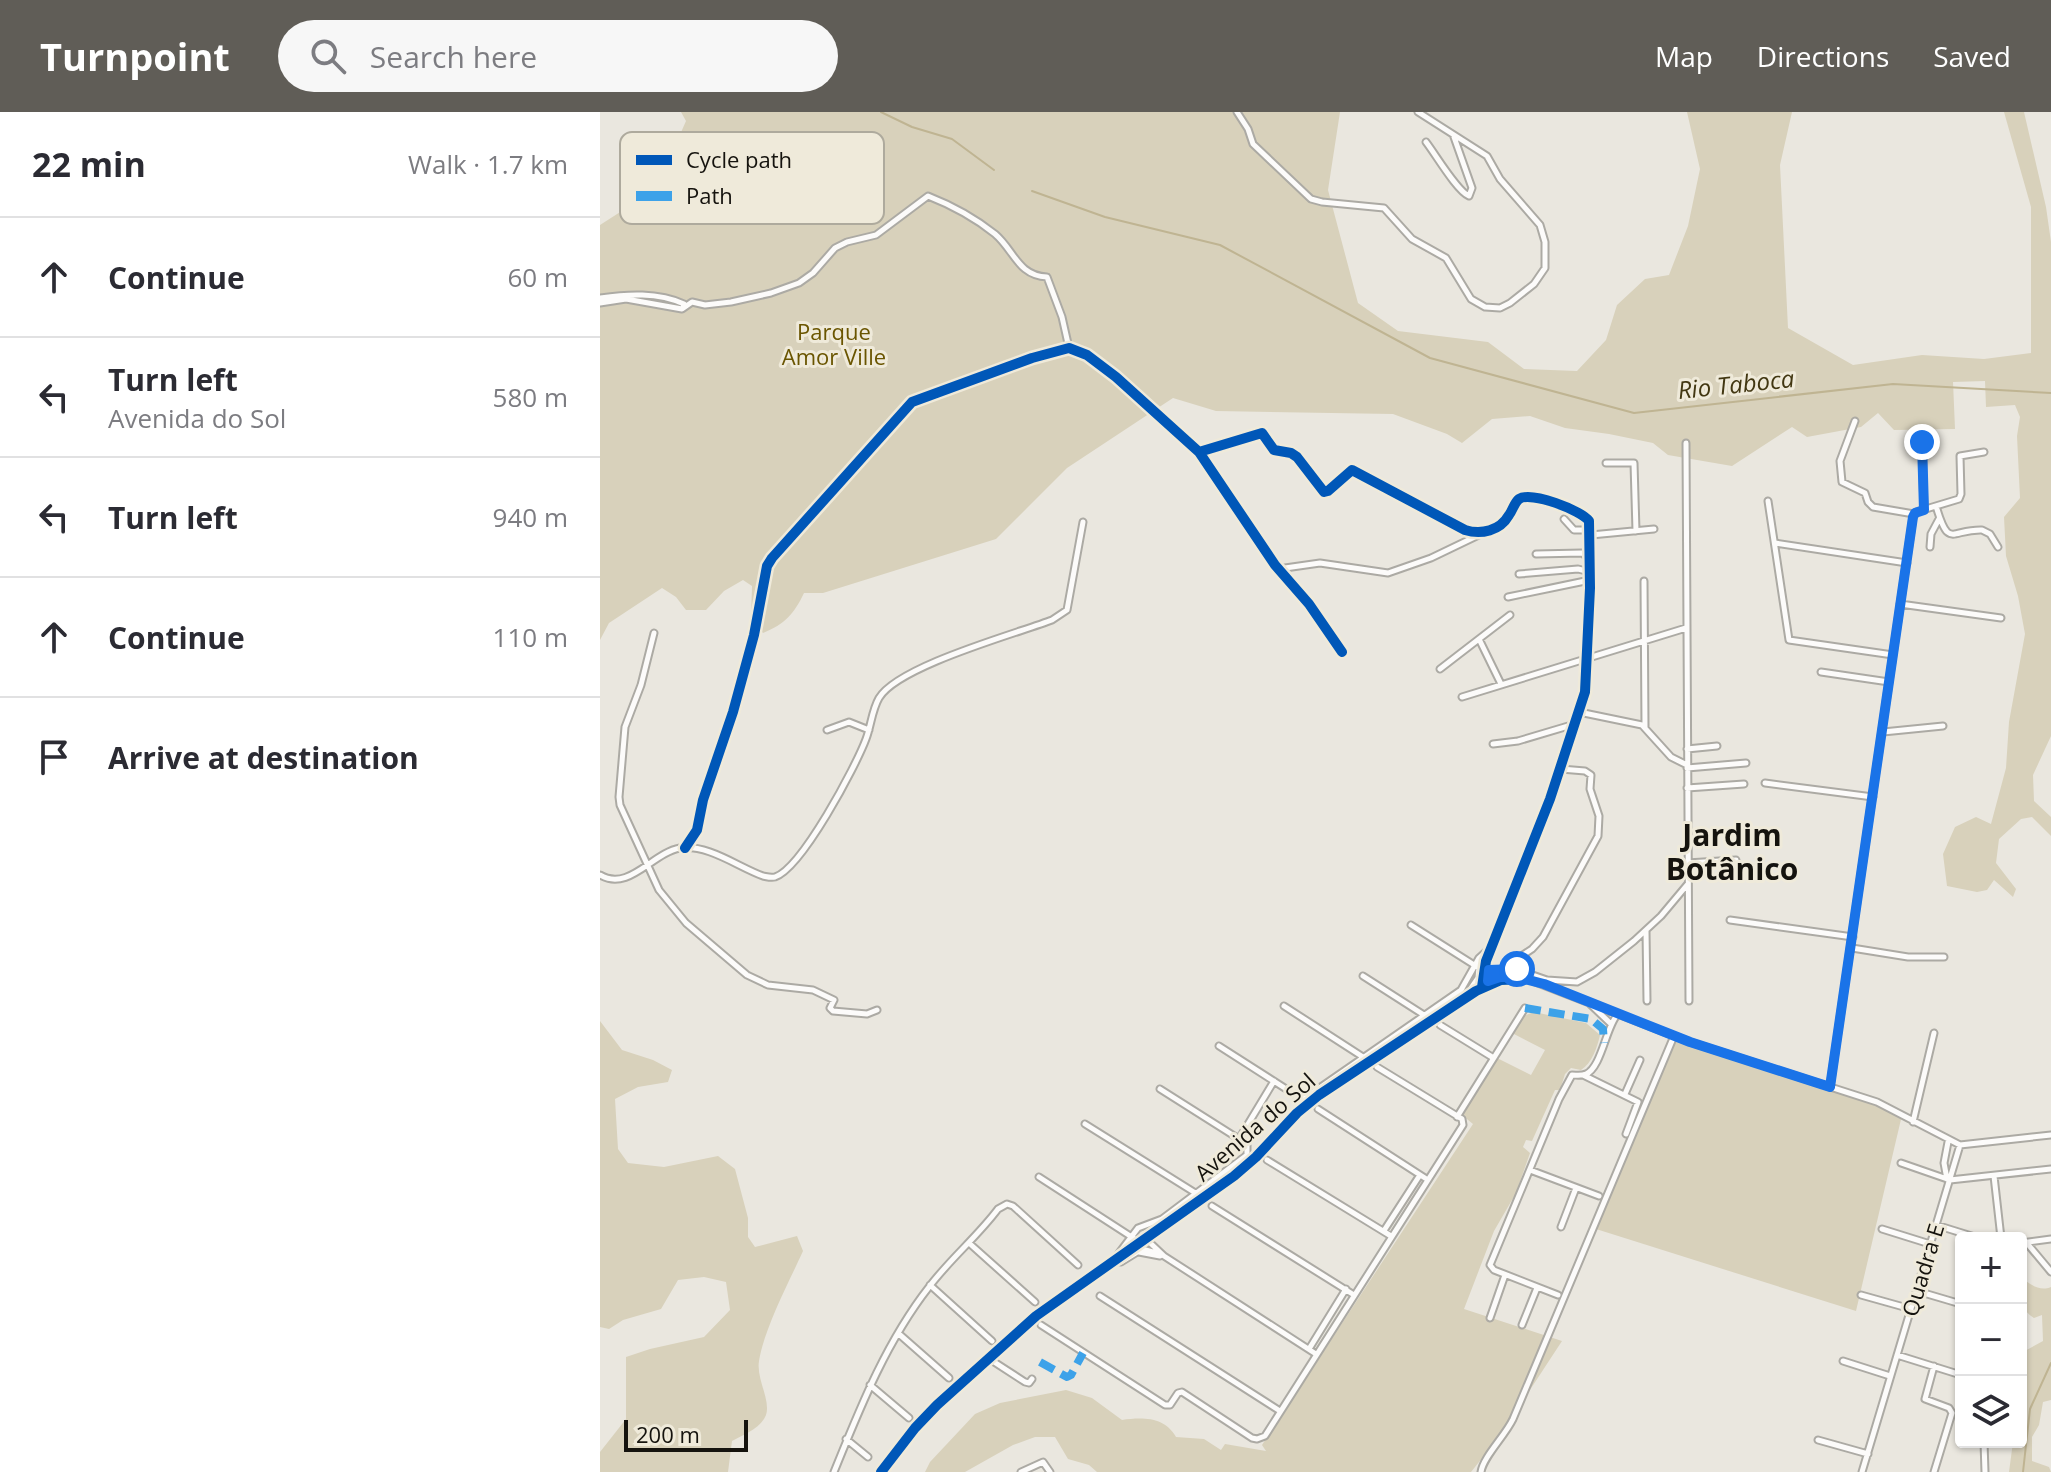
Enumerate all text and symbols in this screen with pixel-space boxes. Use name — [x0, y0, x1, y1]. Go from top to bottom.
search box — [278, 20, 838, 92]
text: Turnpoint — [40, 30, 230, 82]
icon: search — [306, 34, 350, 78]
text: Search here — [370, 36, 537, 77]
text: Map — [1655, 37, 1713, 75]
text: Directions — [1757, 37, 1889, 75]
text: Saved — [1933, 37, 2011, 75]
legend — [620, 132, 884, 224]
text: 22 min — [32, 141, 146, 187]
text: Cycle path — [686, 144, 792, 174]
text: Walk · 1.7 km — [408, 146, 568, 182]
text: Path — [686, 180, 733, 210]
icon: ahead — [32, 255, 76, 299]
text: Continue — [108, 257, 245, 298]
text: 60 m — [507, 259, 568, 295]
park label: Parque Amor Ville — [782, 316, 886, 371]
text: Turn left — [108, 359, 238, 400]
water label: Rio Taboca — [1676, 361, 1796, 406]
icon: left — [32, 375, 76, 419]
text: 580 m — [493, 379, 568, 415]
text: Avenida do Sol — [108, 400, 286, 436]
route end — [1904, 424, 1940, 460]
icon: left — [32, 495, 76, 539]
text: Turn left — [108, 497, 238, 538]
text: 940 m — [493, 499, 568, 535]
icon: ahead — [32, 615, 76, 659]
text: Continue — [108, 617, 245, 658]
text: 110 m — [493, 619, 568, 655]
icon: arrive — [32, 735, 76, 779]
text: Arrive at destination — [108, 737, 419, 778]
district label: Jardim Botânico — [1666, 814, 1798, 889]
route start — [1499, 951, 1535, 987]
street label: Avenida do Sol — [1188, 1065, 1321, 1187]
street label: Quadra E — [1894, 1220, 1950, 1320]
map controls — [1955, 1232, 2027, 1448]
button: + — [1955, 1232, 2027, 1304]
button: − — [1955, 1304, 2027, 1376]
button: layers — [1955, 1376, 2027, 1448]
scale bar — [624, 1416, 748, 1452]
text: 200 m — [636, 1419, 700, 1449]

